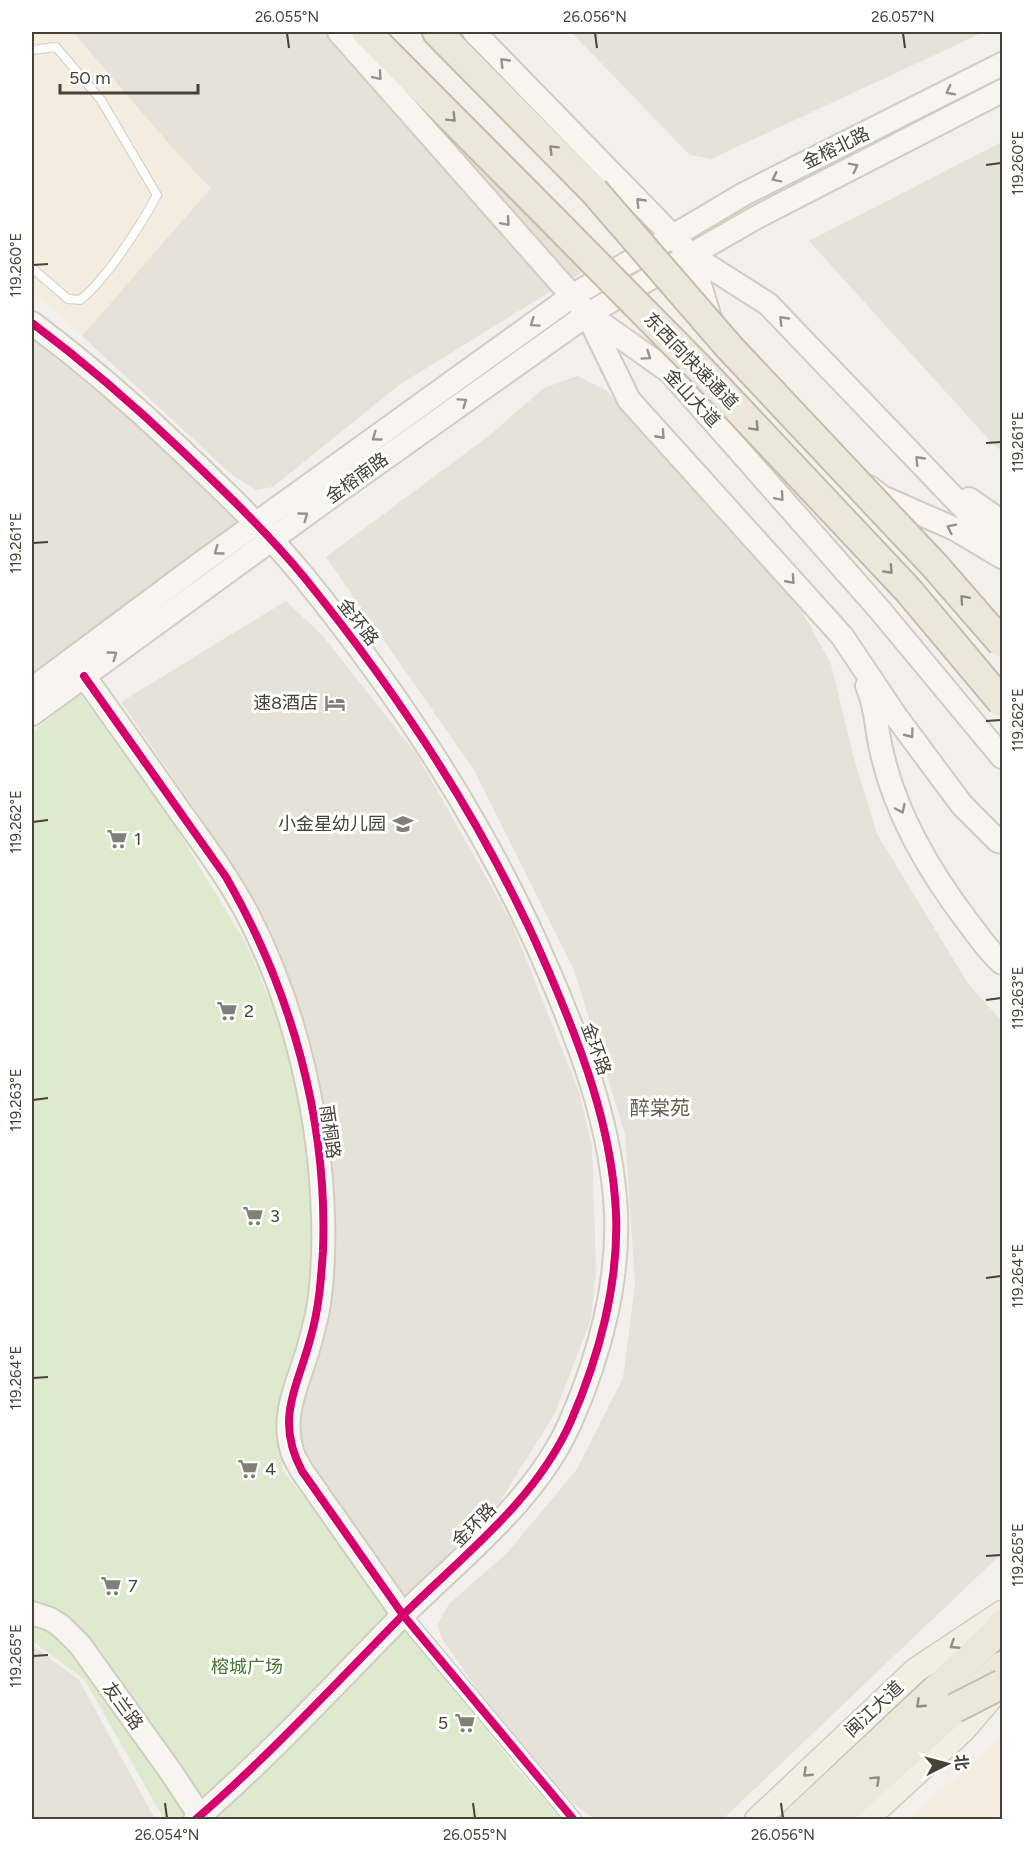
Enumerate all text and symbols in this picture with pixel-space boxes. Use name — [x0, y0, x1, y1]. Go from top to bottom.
text: 26.055°N — [255, 8, 319, 26]
text: 26.056°N — [563, 8, 627, 26]
text: 26.057°N — [871, 8, 935, 26]
scale bar — [60, 57, 198, 95]
one-way arrow — [500, 59, 511, 69]
text: 50 m — [69, 67, 111, 89]
one-way arrow — [371, 69, 382, 79]
one-way arrow — [946, 83, 957, 95]
one-way arrow — [444, 110, 455, 121]
street label: 金榕北路 — [799, 122, 873, 174]
text: 119.260°E — [1009, 131, 1027, 195]
one-way arrow — [549, 145, 559, 156]
one-way arrow — [847, 163, 858, 175]
one-way arrow — [771, 170, 782, 182]
one-way arrow — [636, 199, 647, 210]
one-way arrow — [499, 216, 510, 226]
text: 119.260°E — [7, 233, 25, 297]
street label: 东西向快速通道 — [639, 308, 743, 414]
one-way arrow — [529, 316, 540, 327]
one-way arrow — [779, 316, 790, 326]
one-way arrow — [640, 349, 651, 360]
street label: 金山大道 — [659, 364, 725, 432]
one-way arrow — [456, 399, 467, 410]
text: 119.261°E — [1009, 411, 1027, 473]
one-way arrow — [748, 421, 759, 431]
one-way arrow — [654, 428, 665, 439]
one-way arrow — [371, 430, 382, 441]
street label: 金榕南路 — [321, 448, 393, 508]
one-way arrow — [915, 456, 926, 467]
one-way arrow — [773, 490, 784, 501]
text: 119.261°E — [7, 512, 25, 574]
one-way arrow — [298, 512, 309, 523]
one-way arrow — [947, 524, 958, 536]
one-way arrow — [213, 544, 224, 555]
one-way arrow — [881, 562, 892, 573]
one-way arrow — [784, 573, 795, 584]
street label: 金环路 — [333, 594, 383, 650]
one-way arrow — [960, 595, 971, 606]
one-way arrow — [106, 652, 117, 663]
text: 119.262°E — [1009, 688, 1027, 752]
hotel icon: 速8酒店 — [323, 691, 347, 715]
place label: 速8酒店 — [253, 692, 318, 714]
one-way arrow — [902, 728, 913, 739]
text: 119.262°E — [7, 790, 25, 854]
one-way arrow — [894, 803, 906, 814]
school or university icon: 小金星幼儿园 — [391, 812, 415, 836]
place label: 小金星幼儿园 — [278, 813, 386, 835]
supermarket icon: 1 — [105, 827, 129, 851]
place label: 1 — [134, 828, 141, 850]
text: 119.263°E — [1009, 966, 1027, 1030]
supermarket icon: 2 — [215, 999, 239, 1023]
place label: 2 — [244, 1000, 254, 1022]
street label: 金环路 — [576, 1020, 616, 1078]
text: 119.263°E — [7, 1068, 25, 1132]
district label: 醉棠苑 — [630, 1096, 690, 1120]
street label: 雨桐路 — [315, 1104, 345, 1160]
supermarket icon: 3 — [241, 1204, 265, 1228]
place label: 3 — [270, 1205, 280, 1227]
text: 119.264°E — [1009, 1244, 1027, 1308]
text: 119.264°E — [7, 1346, 25, 1410]
supermarket icon: 4 — [236, 1457, 260, 1481]
place label: 4 — [265, 1458, 276, 1480]
street label: 金环路 — [447, 1498, 501, 1552]
text: 119.265°E — [1009, 1523, 1027, 1587]
supermarket icon: 7 — [99, 1574, 123, 1598]
place label: 7 — [128, 1575, 138, 1597]
text: 119.265°E — [7, 1624, 25, 1688]
one-way arrow — [949, 1638, 960, 1649]
park label: 榕城广场 — [211, 1656, 283, 1678]
street label: 闽江大道 — [840, 1676, 908, 1742]
street label: 友兰路 — [98, 1678, 148, 1734]
one-way arrow — [916, 1697, 926, 1708]
supermarket icon: 5 — [453, 1711, 477, 1735]
place label: 5 — [438, 1712, 448, 1734]
north arrow — [917, 1734, 977, 1794]
text: 北 — [951, 1754, 972, 1771]
one-way arrow — [803, 1766, 814, 1777]
one-way arrow — [869, 1776, 880, 1787]
text: 26.054°N — [135, 1826, 199, 1844]
text: 26.055°N — [443, 1826, 507, 1844]
text: 26.056°N — [751, 1826, 815, 1844]

